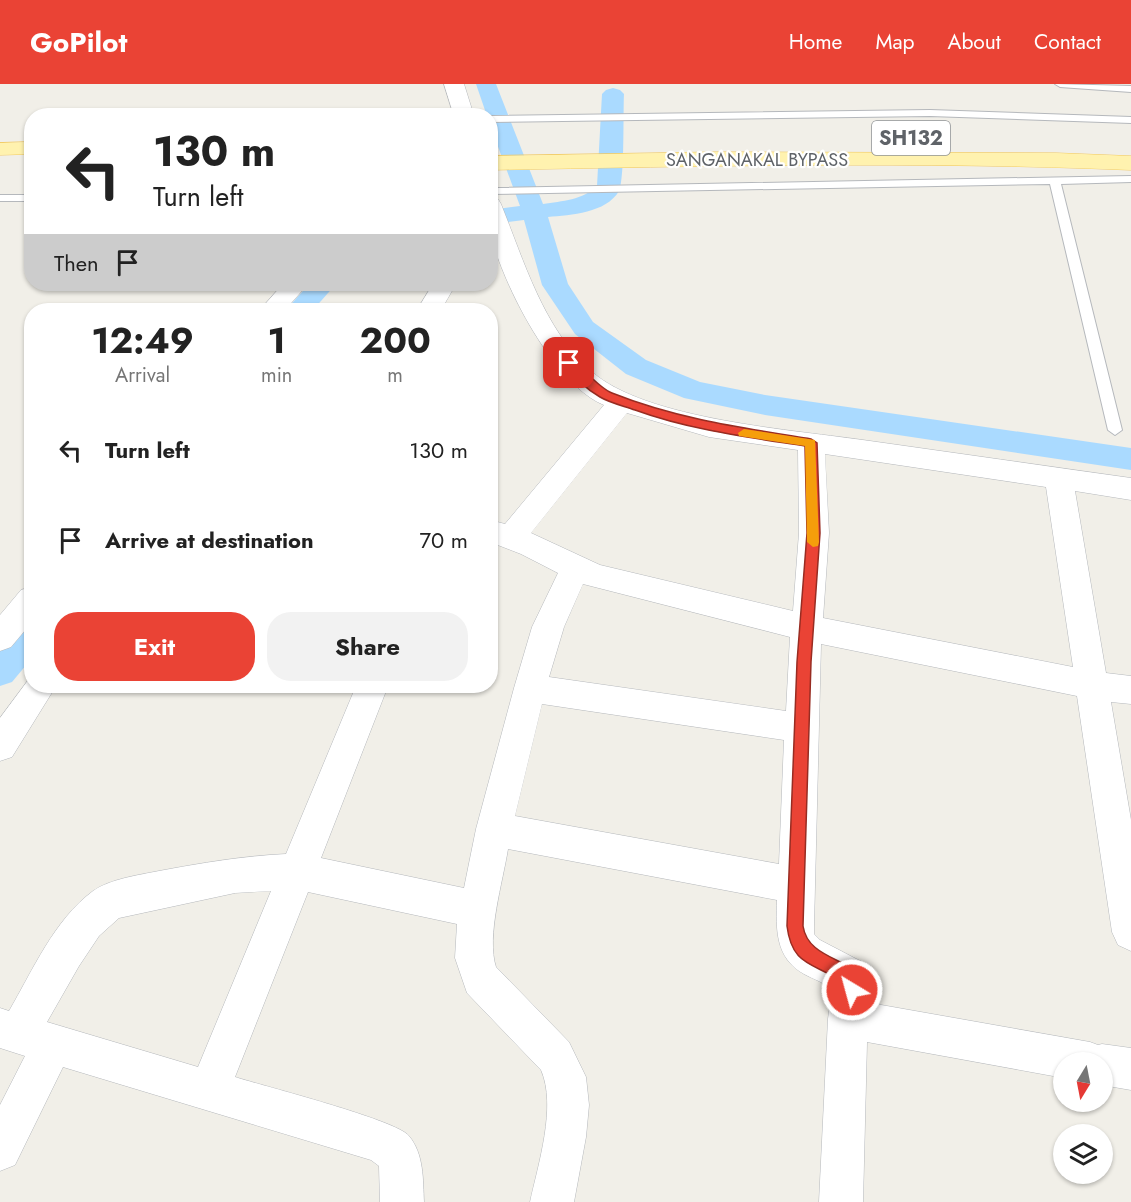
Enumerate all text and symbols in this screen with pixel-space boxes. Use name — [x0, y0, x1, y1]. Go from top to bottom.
text: GoPilot — [30, 22, 127, 63]
text: Home — [789, 27, 842, 57]
text: Map — [875, 27, 915, 57]
text: About — [948, 27, 1001, 57]
text: Contact — [1034, 27, 1101, 57]
text: 130 m — [153, 121, 275, 182]
road number: SH132 — [872, 121, 950, 155]
icon: left — [54, 132, 132, 210]
street label: SANGANAKAL BYPASS — [666, 147, 848, 173]
text: Turn left — [153, 177, 243, 216]
icon: arrive — [111, 246, 144, 279]
text: Then — [54, 247, 99, 279]
text: 12:49 — [91, 314, 194, 366]
text: 1 — [268, 314, 286, 366]
text: 200 — [360, 314, 431, 366]
pin — [543, 337, 594, 388]
icon: arrive — [552, 346, 585, 379]
text: Arrival — [115, 361, 170, 390]
text: min — [261, 361, 292, 390]
text: m — [387, 361, 403, 390]
icon: left — [54, 434, 87, 467]
text: Turn left — [105, 434, 190, 466]
text: 130 m — [409, 434, 468, 466]
icon: arrive — [54, 524, 87, 557]
text: Arrive at destination — [105, 524, 314, 556]
text: 70 m — [419, 524, 468, 556]
button: Exit — [54, 612, 255, 681]
button: Share — [267, 612, 468, 681]
position arrow — [820, 958, 884, 1022]
north arrow — [1053, 1052, 1113, 1112]
map controls — [1053, 1052, 1113, 1184]
button: layers — [1053, 1124, 1113, 1184]

